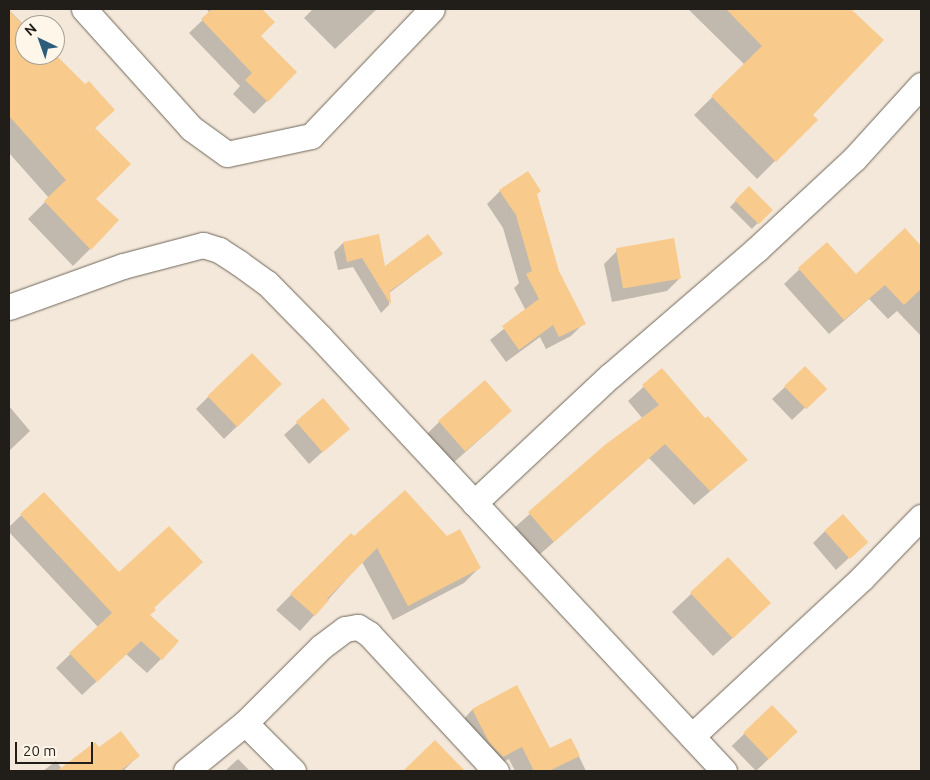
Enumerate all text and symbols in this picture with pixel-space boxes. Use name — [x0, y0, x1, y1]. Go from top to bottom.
north arrow — [15, 15, 65, 65]
text: N — [21, 20, 40, 39]
scale bar — [18, 732, 95, 764]
text: 20 m — [23, 742, 56, 759]

